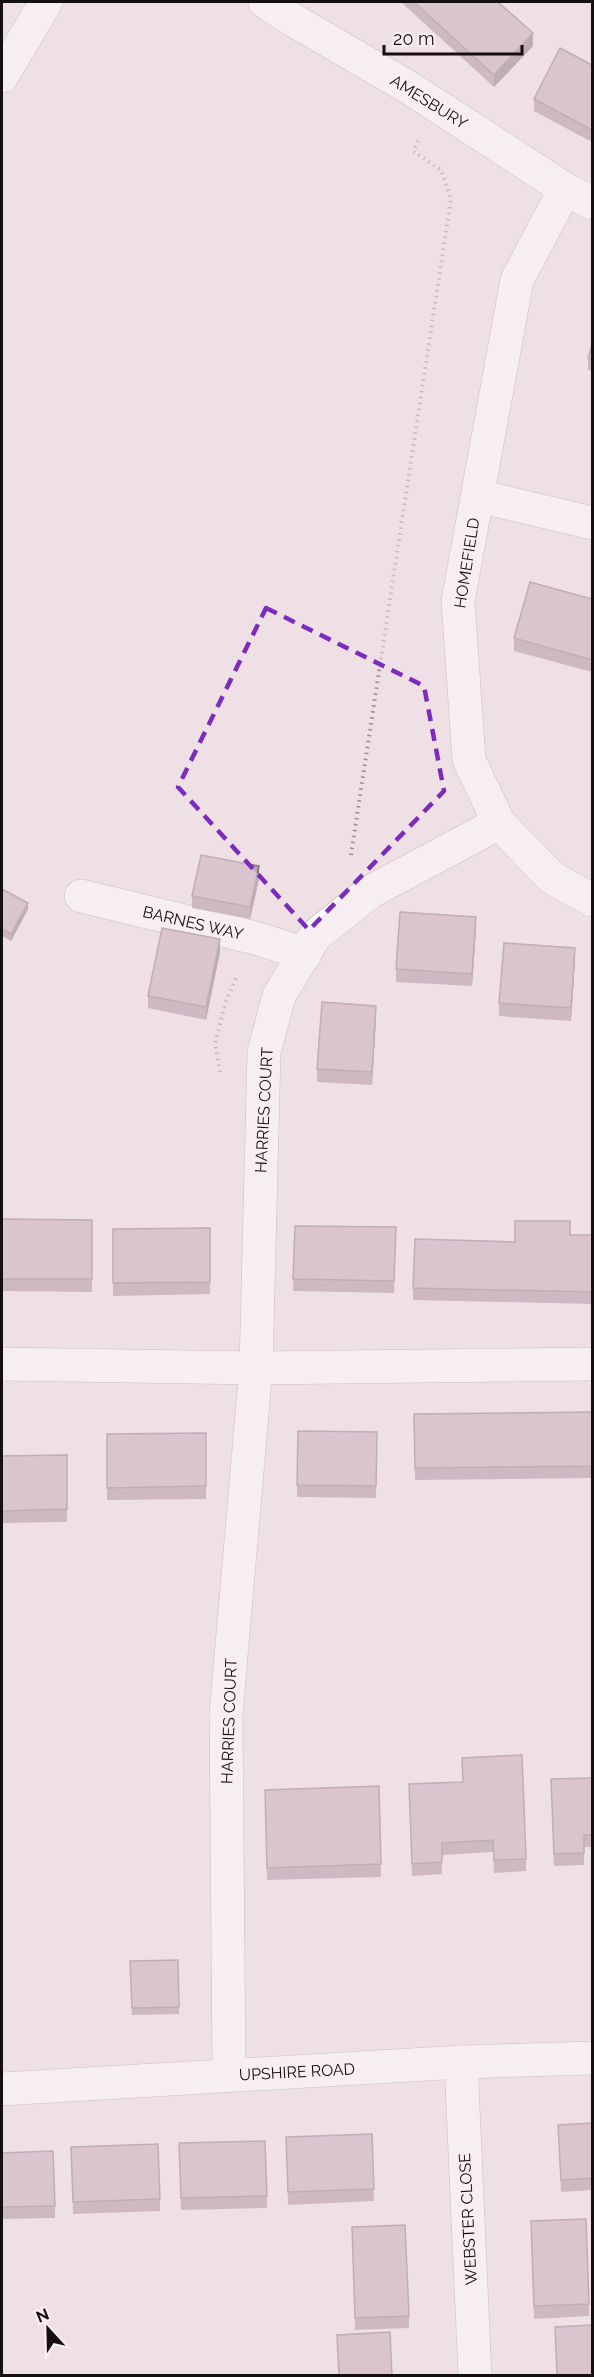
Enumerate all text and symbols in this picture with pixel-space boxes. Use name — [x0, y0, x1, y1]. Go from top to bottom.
scale bar — [384, 18, 522, 56]
text: 20 m — [393, 28, 435, 49]
street label: AMESBURY — [387, 71, 472, 134]
street label: HOMEFIELD — [450, 516, 484, 610]
street label: BARNES WAY — [141, 902, 246, 944]
street label: HARRIES COURT — [251, 1046, 277, 1173]
street label: HARRIES COURT — [217, 1657, 241, 1784]
street label: UPSHIRE ROAD — [239, 2059, 355, 2085]
street label: WEBSTER CLOSE — [455, 2152, 481, 2286]
north arrow — [18, 2299, 78, 2359]
text: N — [33, 2304, 52, 2327]

